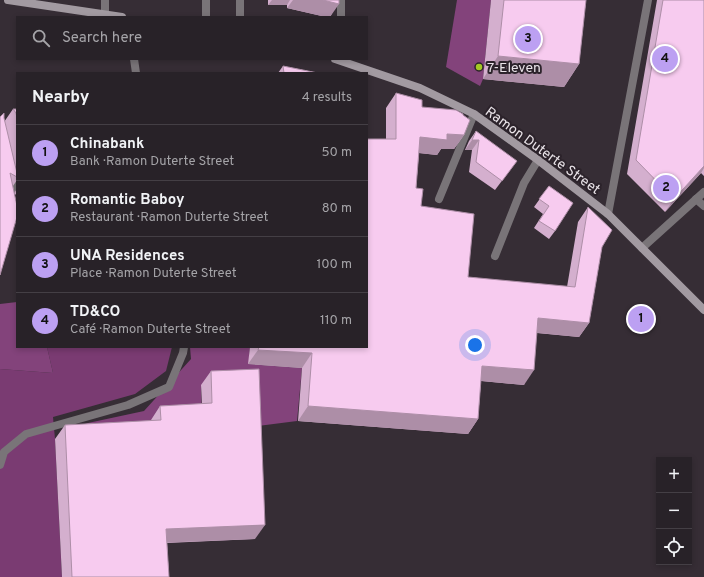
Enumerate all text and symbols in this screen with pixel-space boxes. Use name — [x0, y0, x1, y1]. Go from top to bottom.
search box — [16, 16, 368, 60]
pin: 3 — [515, 24, 541, 54]
icon: search — [30, 27, 52, 49]
text: Search here — [62, 29, 142, 48]
pin: 4 — [652, 44, 678, 74]
place label: 7-Eleven — [487, 60, 541, 77]
marker: 7-Eleven — [474, 62, 484, 72]
text: Nearby — [32, 87, 89, 109]
text: 4 results — [302, 90, 352, 106]
street label: Ramon Duterte Street — [481, 104, 603, 199]
text: Chinabank — [70, 135, 144, 154]
text: 1 — [42, 145, 48, 161]
text: 50 m — [322, 145, 352, 161]
text: Bank · Ramon Duterte Street — [70, 154, 234, 170]
pin: 2 — [653, 173, 679, 203]
text: Romantic Baboy — [70, 191, 185, 210]
text: 2 — [41, 201, 49, 217]
text: 80 m — [322, 201, 352, 217]
text: Restaurant · Ramon Duterte Street — [70, 210, 268, 226]
text: UNA Residences — [70, 247, 185, 266]
text: 3 — [41, 257, 49, 273]
text: 100 m — [316, 257, 352, 273]
text: Place · Ramon Duterte Street — [70, 266, 237, 282]
text: TD&CO — [70, 303, 120, 322]
pin: 1 — [628, 304, 654, 334]
text: 4 — [41, 313, 49, 329]
text: 110 m — [320, 313, 352, 329]
text: Café · Ramon Duterte Street — [70, 322, 231, 338]
your location — [465, 335, 485, 355]
map controls — [656, 457, 692, 565]
button: + — [656, 457, 692, 493]
button: − — [656, 493, 692, 529]
button: locate — [656, 529, 692, 565]

